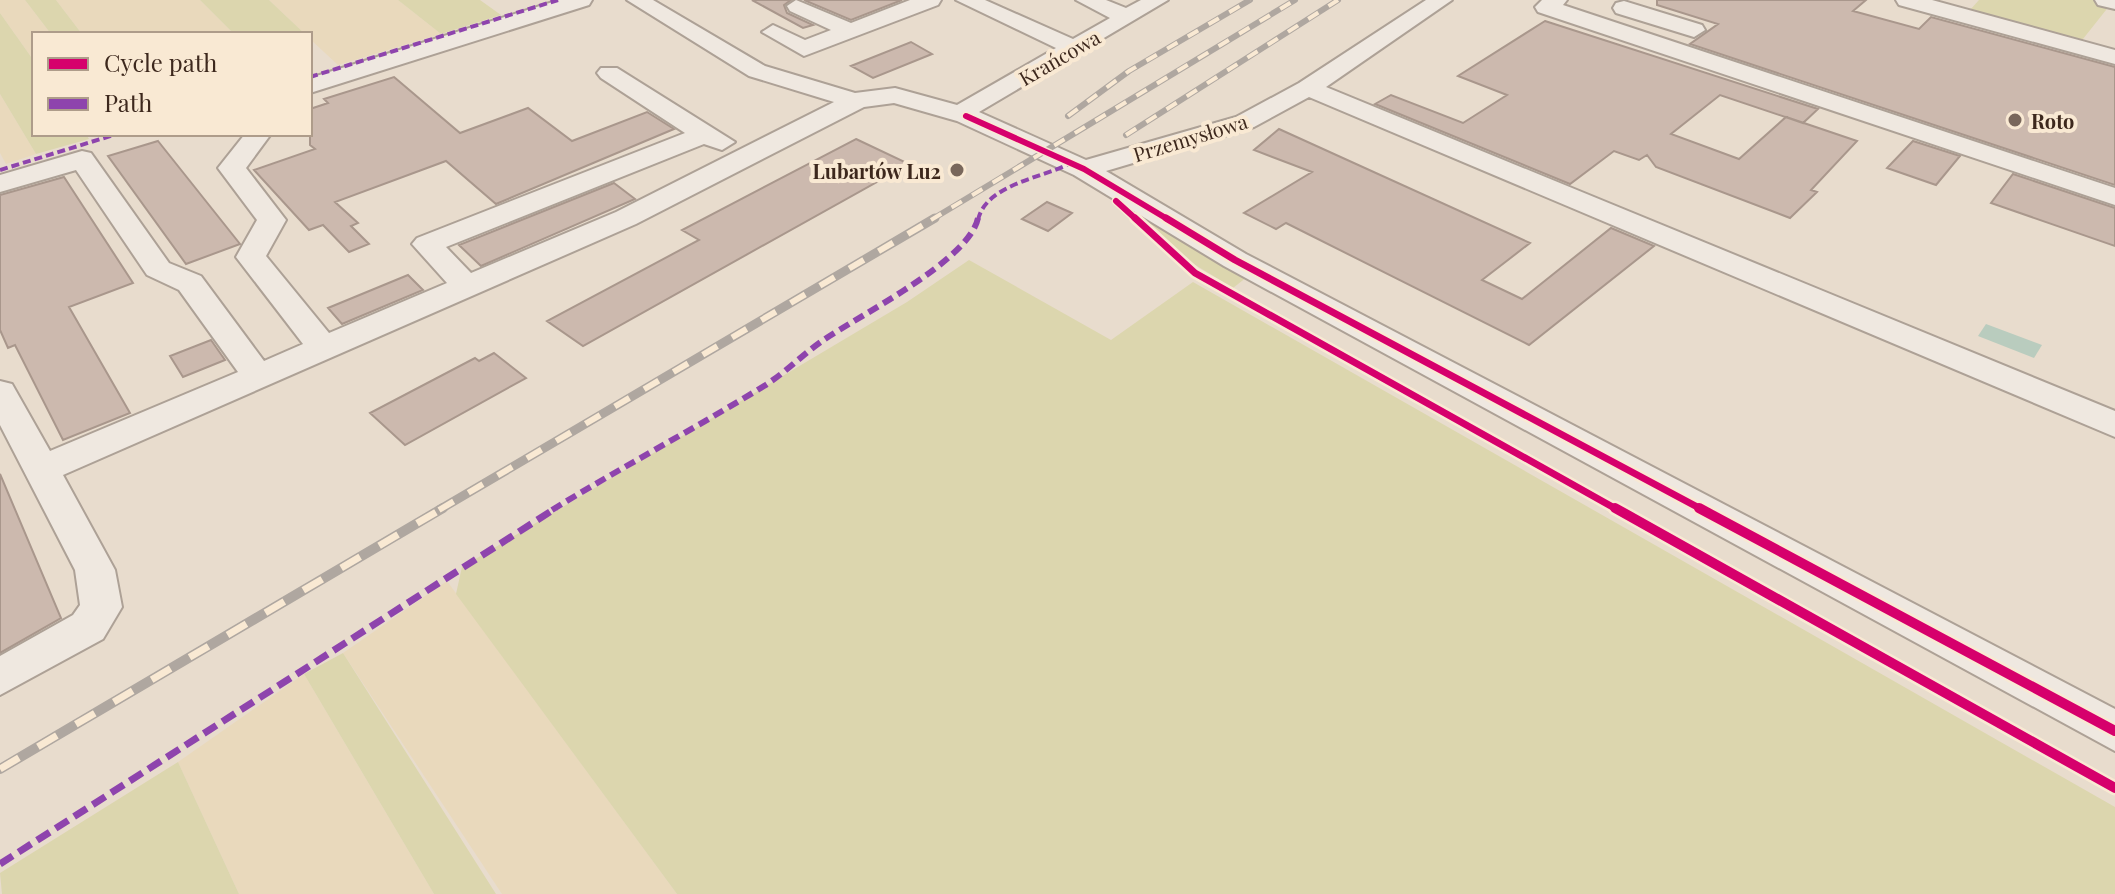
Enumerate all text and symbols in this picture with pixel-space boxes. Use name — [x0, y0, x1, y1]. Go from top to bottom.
street label: Krańcowa — [1013, 23, 1105, 91]
legend — [32, 32, 312, 136]
text: Cycle path — [104, 46, 217, 78]
text: Path — [104, 86, 152, 118]
street label: Przemysłowa — [1129, 107, 1251, 167]
place label: Roto — [2031, 107, 2074, 134]
marker: Roto — [2006, 111, 2024, 129]
place label: Lubartów Lu2 — [813, 157, 941, 184]
marker: Lubartów Lu2 — [948, 161, 966, 179]

